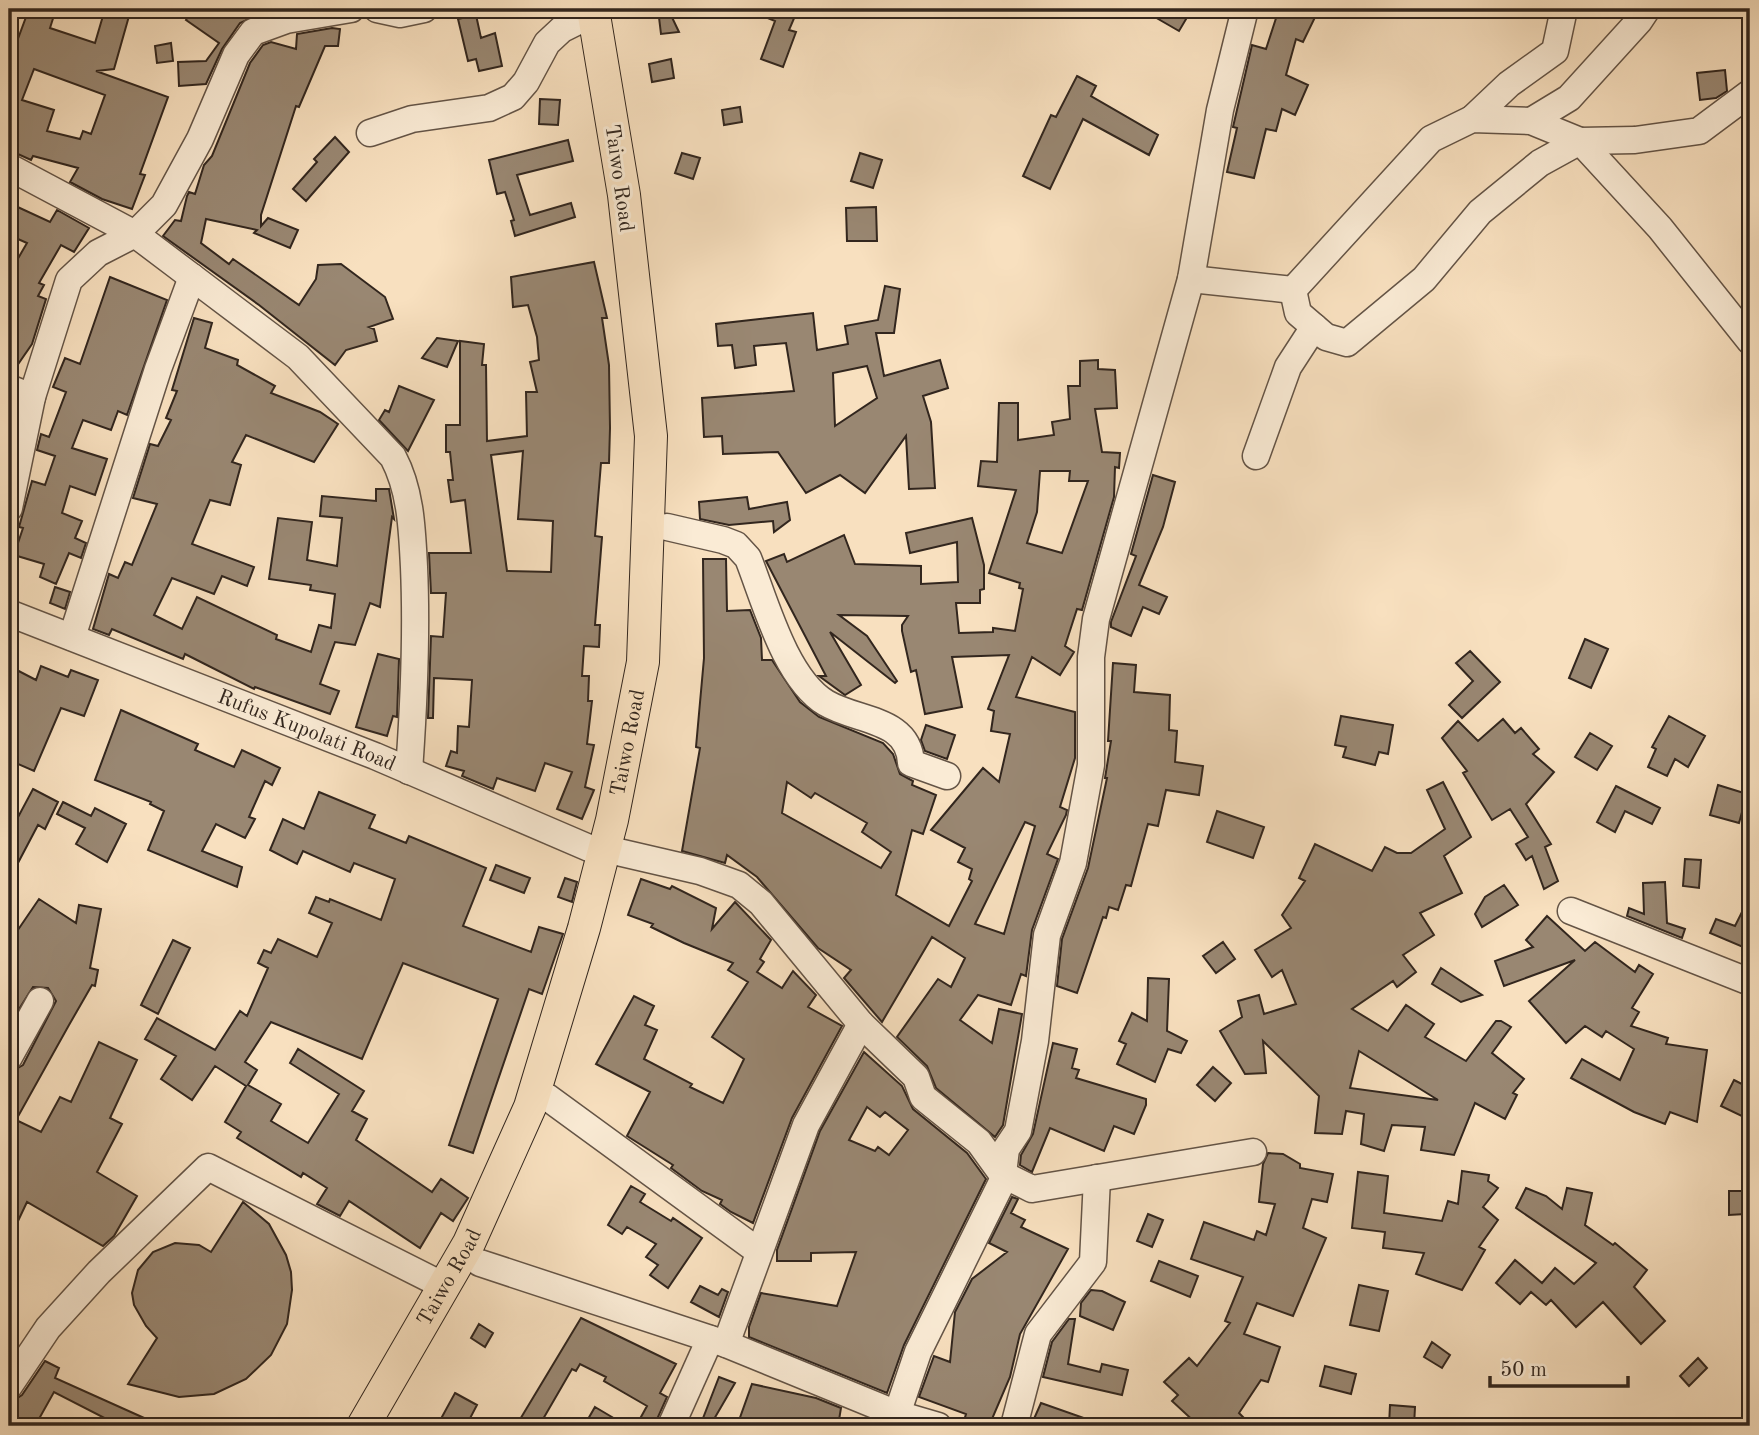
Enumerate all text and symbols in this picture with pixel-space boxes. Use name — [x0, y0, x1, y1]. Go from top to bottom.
street label: Taiwo Road — [601, 123, 636, 233]
street label: Rufus Kupolati Road — [214, 687, 399, 776]
street label: Taiwo Road — [608, 688, 649, 798]
street label: Taiwo Road — [414, 1226, 486, 1330]
scale bar — [1490, 1344, 1628, 1388]
text: 50 m — [1500, 1360, 1547, 1381]

